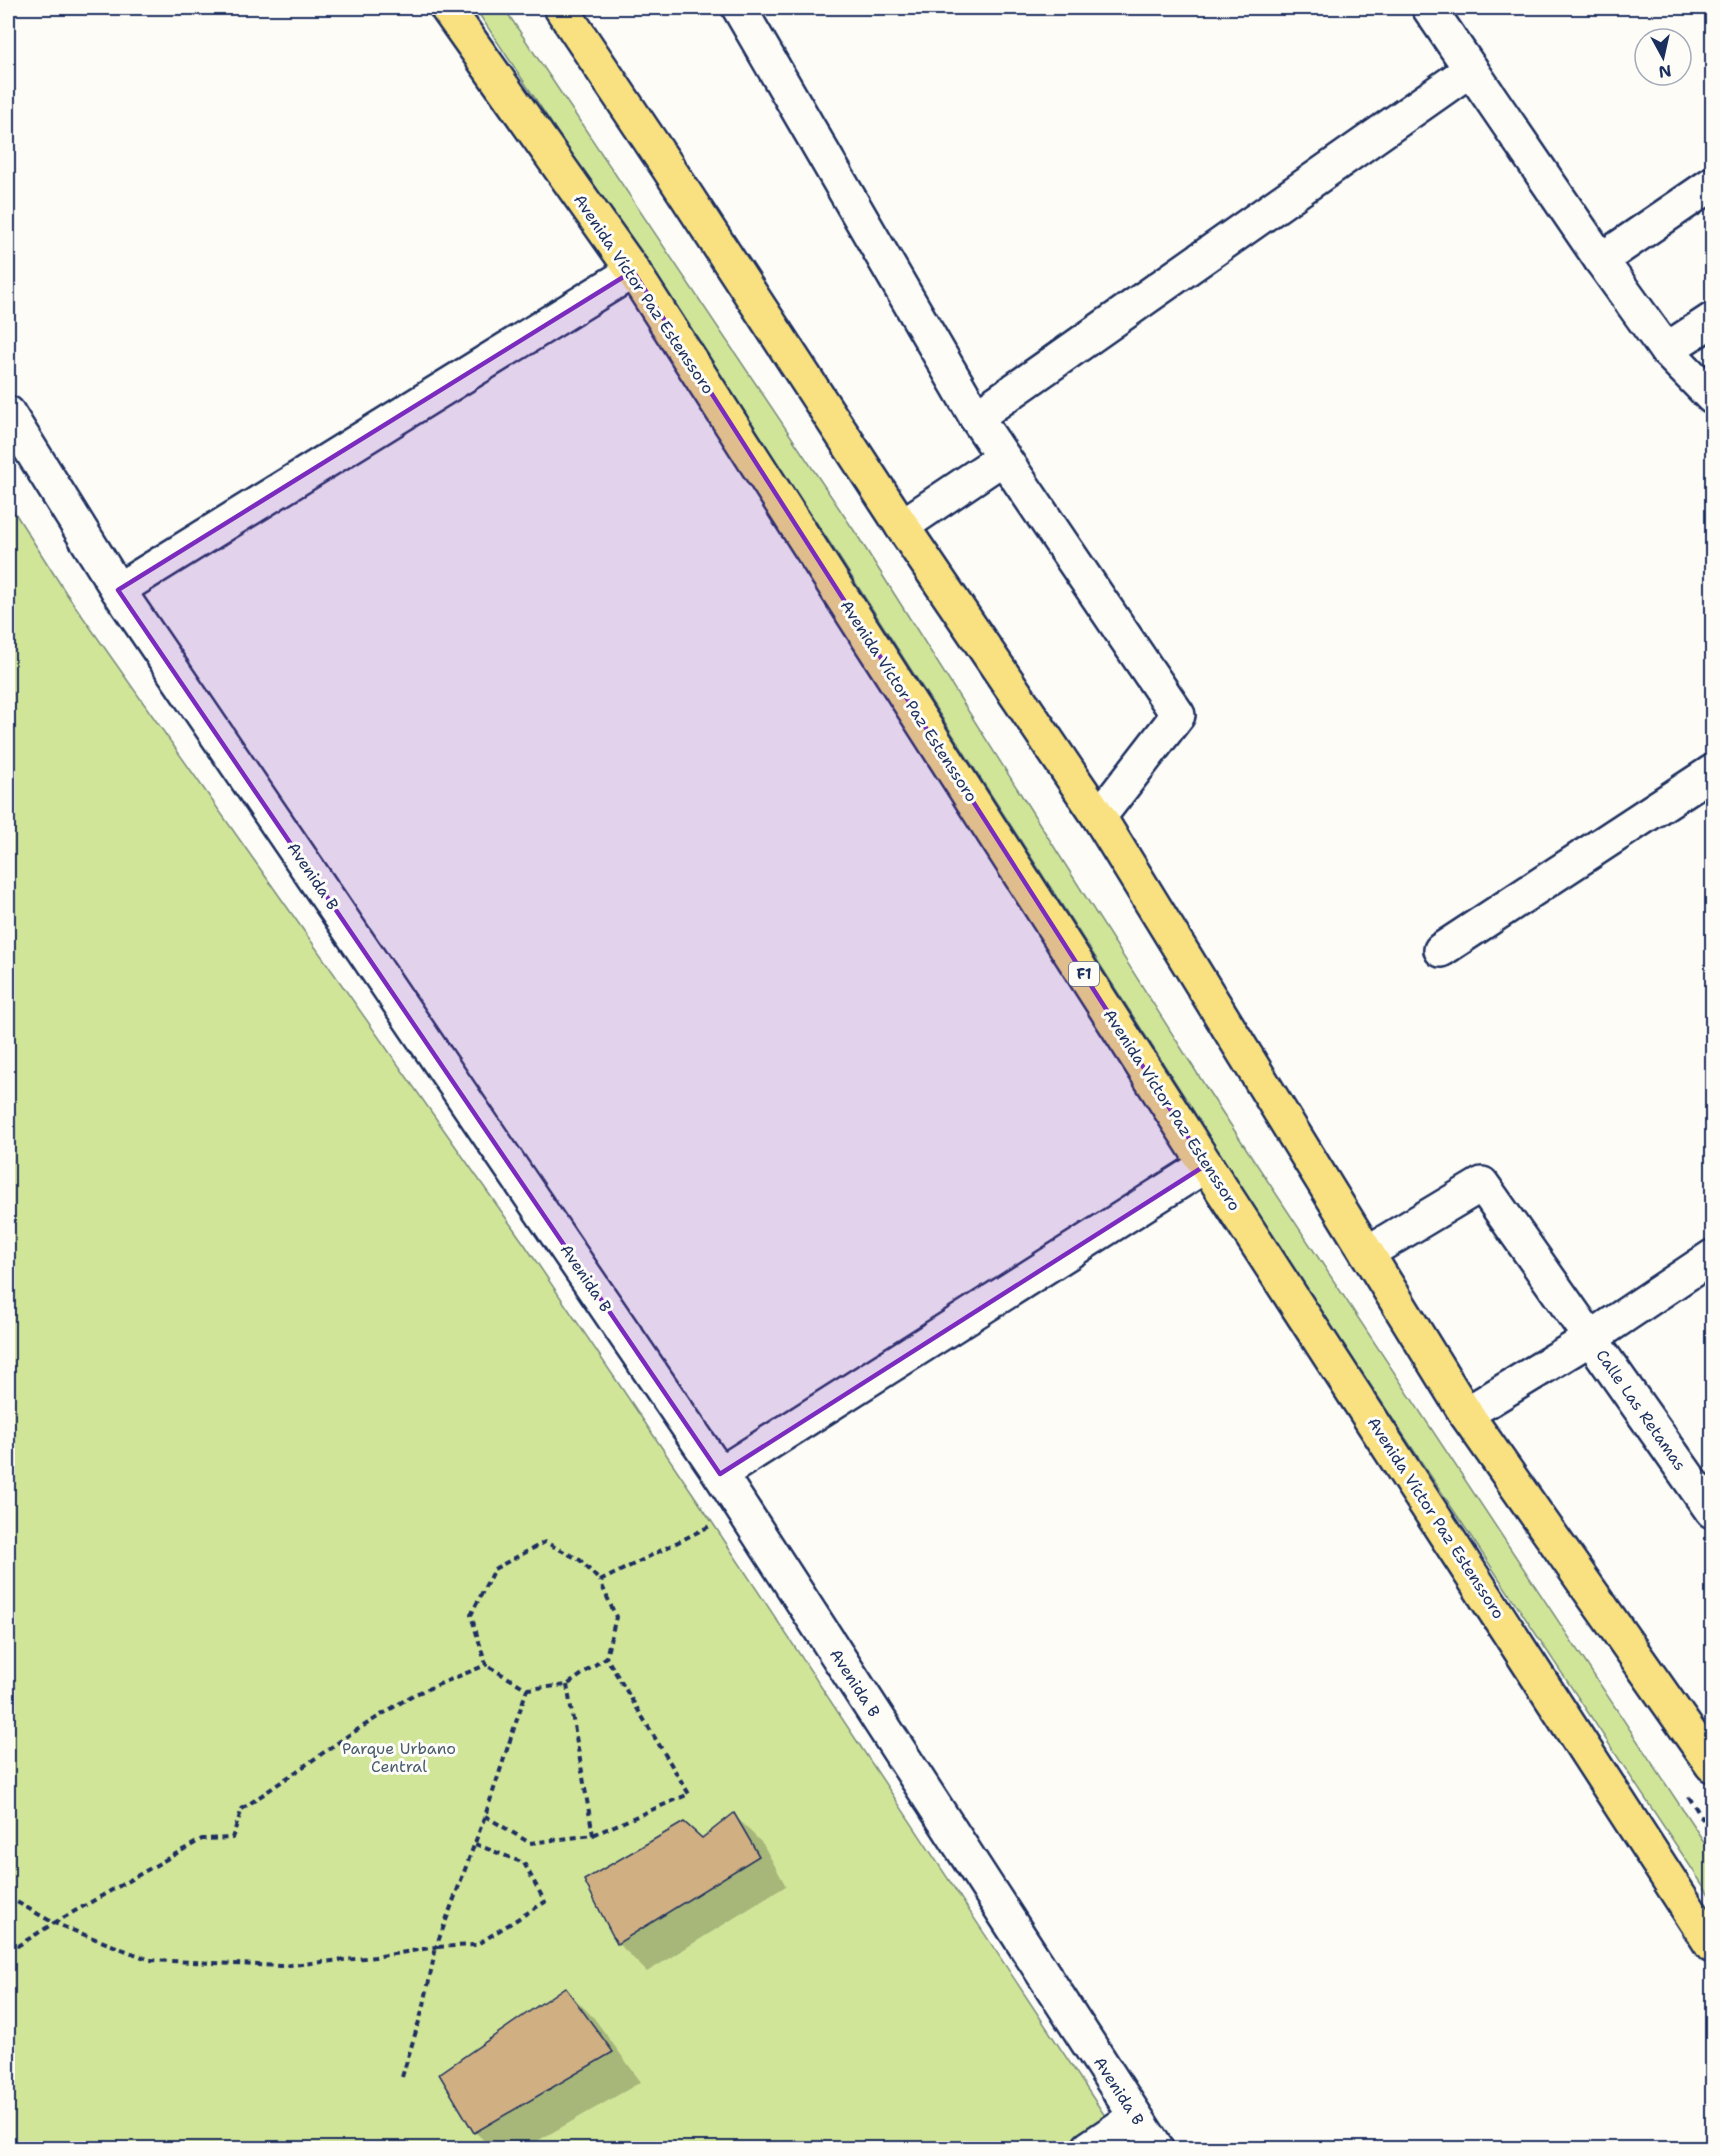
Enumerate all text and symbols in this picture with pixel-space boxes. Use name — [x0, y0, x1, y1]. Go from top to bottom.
north arrow — [1633, 27, 1693, 87]
text: N — [1657, 60, 1673, 83]
street label: Avenida Víctor Paz Estenssoro — [569, 190, 719, 398]
street label: Avenida Víctor Paz Estenssoro — [836, 596, 982, 806]
street label: Avenida B — [283, 838, 343, 914]
road number: F1 — [1069, 962, 1099, 986]
street label: Avenida Víctor Paz Estenssoro — [1099, 1005, 1245, 1215]
street label: Avenida B — [556, 1240, 616, 1316]
street label: Calle Las Retamas — [1591, 1345, 1691, 1475]
street label: Avenida Víctor Paz Estenssoro — [1363, 1413, 1509, 1623]
street label: Avenida B — [825, 1645, 885, 1721]
park label: Parque Urbano Central — [342, 1738, 456, 1777]
street label: Avenida B — [1089, 2053, 1149, 2129]

